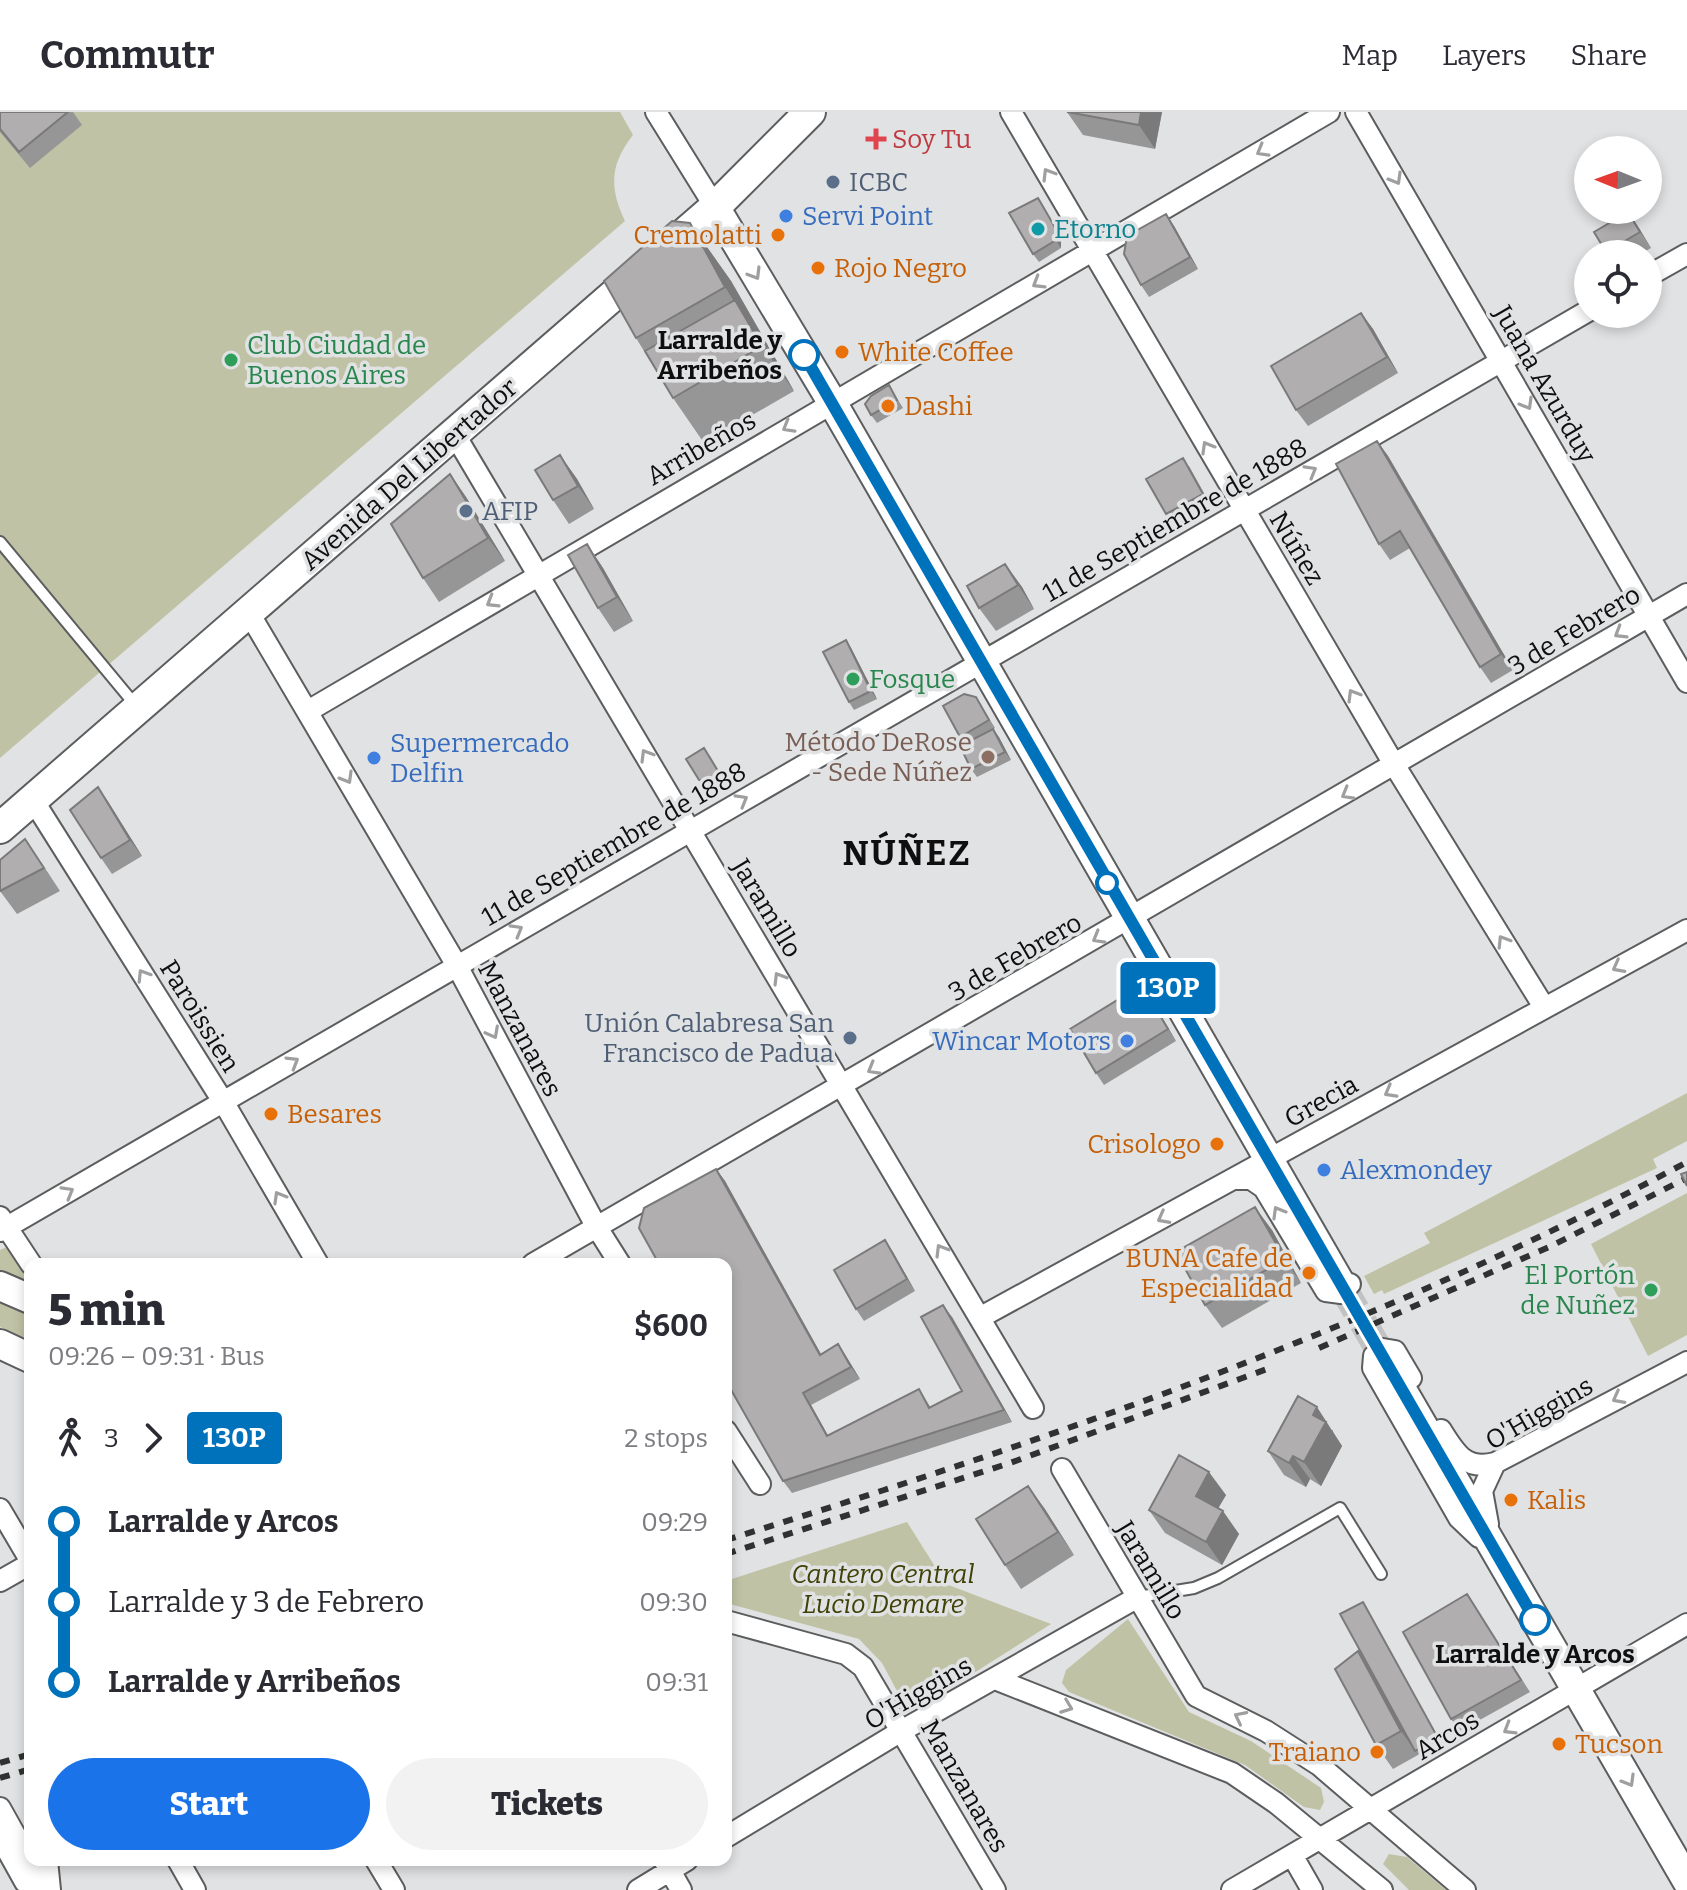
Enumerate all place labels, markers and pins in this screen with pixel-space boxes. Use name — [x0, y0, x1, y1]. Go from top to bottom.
place label: Soy Tu — [892, 124, 971, 155]
marker: Soy Tu — [867, 130, 885, 148]
place label: ICBC — [849, 167, 908, 198]
marker: ICBC — [824, 173, 842, 191]
place label: Servi Point — [802, 201, 934, 232]
marker: Servi Point — [777, 207, 795, 225]
place label: Etorno — [1054, 214, 1136, 245]
place label: Cremolatti — [633, 220, 762, 251]
marker: Etorno — [1029, 220, 1047, 238]
marker: Cremolatti — [769, 226, 787, 244]
place label: Rojo Negro — [834, 253, 967, 284]
marker: Rojo Negro — [809, 259, 827, 277]
place label: Larralde y Arribeños — [657, 325, 783, 386]
place label: Club Ciudad de Buenos Aires — [247, 330, 426, 391]
place label: White Coffee — [858, 337, 1014, 368]
marker: Larralde y Arribeños — [789, 340, 819, 370]
marker: White Coffee — [833, 343, 851, 361]
marker: Club Ciudad de Buenos Aires — [222, 351, 240, 369]
place label: Dashi — [904, 391, 973, 422]
marker: Dashi — [879, 397, 897, 415]
place label: AFIP — [482, 496, 538, 527]
marker: AFIP — [457, 502, 475, 520]
place label: Fosque — [869, 664, 955, 695]
marker: Fosque — [844, 670, 862, 688]
place label: Método DeRose - Sede Núñez — [785, 727, 972, 788]
place label: Supermercado Delfin — [390, 728, 570, 789]
marker: Método DeRose - Sede Núñez — [979, 748, 997, 766]
marker: Supermercado Delfin — [365, 749, 383, 767]
unlabelled marker — [1096, 872, 1118, 894]
place label: Unión Calabresa San Francisco de Padua — [584, 1008, 835, 1069]
place label: Wincar Motors — [932, 1026, 1111, 1057]
marker: Unión Calabresa San Francisco de Padua — [841, 1029, 859, 1047]
marker: Wincar Motors — [1118, 1032, 1136, 1050]
place label: Besares — [287, 1099, 382, 1130]
marker: Besares — [262, 1105, 280, 1123]
place label: Crisologo — [1087, 1129, 1201, 1160]
marker: Crisologo — [1208, 1135, 1226, 1153]
place label: Alexmondey — [1340, 1155, 1492, 1186]
marker: Alexmondey — [1315, 1161, 1333, 1179]
place label: BUNA Cafe de Especialidad — [1125, 1243, 1293, 1304]
place label: El Portón de Nuñez — [1520, 1260, 1636, 1321]
marker: BUNA Cafe de Especialidad — [1300, 1264, 1318, 1282]
marker: El Portón de Nuñez — [1642, 1281, 1660, 1299]
place label: Kalis — [1527, 1485, 1586, 1516]
marker: Kalis — [1502, 1491, 1520, 1509]
marker: Larralde y Arcos — [1520, 1605, 1550, 1635]
place label: Larralde y Arcos — [1435, 1639, 1635, 1670]
place label: Tucson — [1575, 1729, 1664, 1760]
marker: Tucson — [1550, 1735, 1568, 1753]
place label: Traiano — [1268, 1737, 1361, 1768]
marker: Traiano — [1368, 1743, 1386, 1761]

